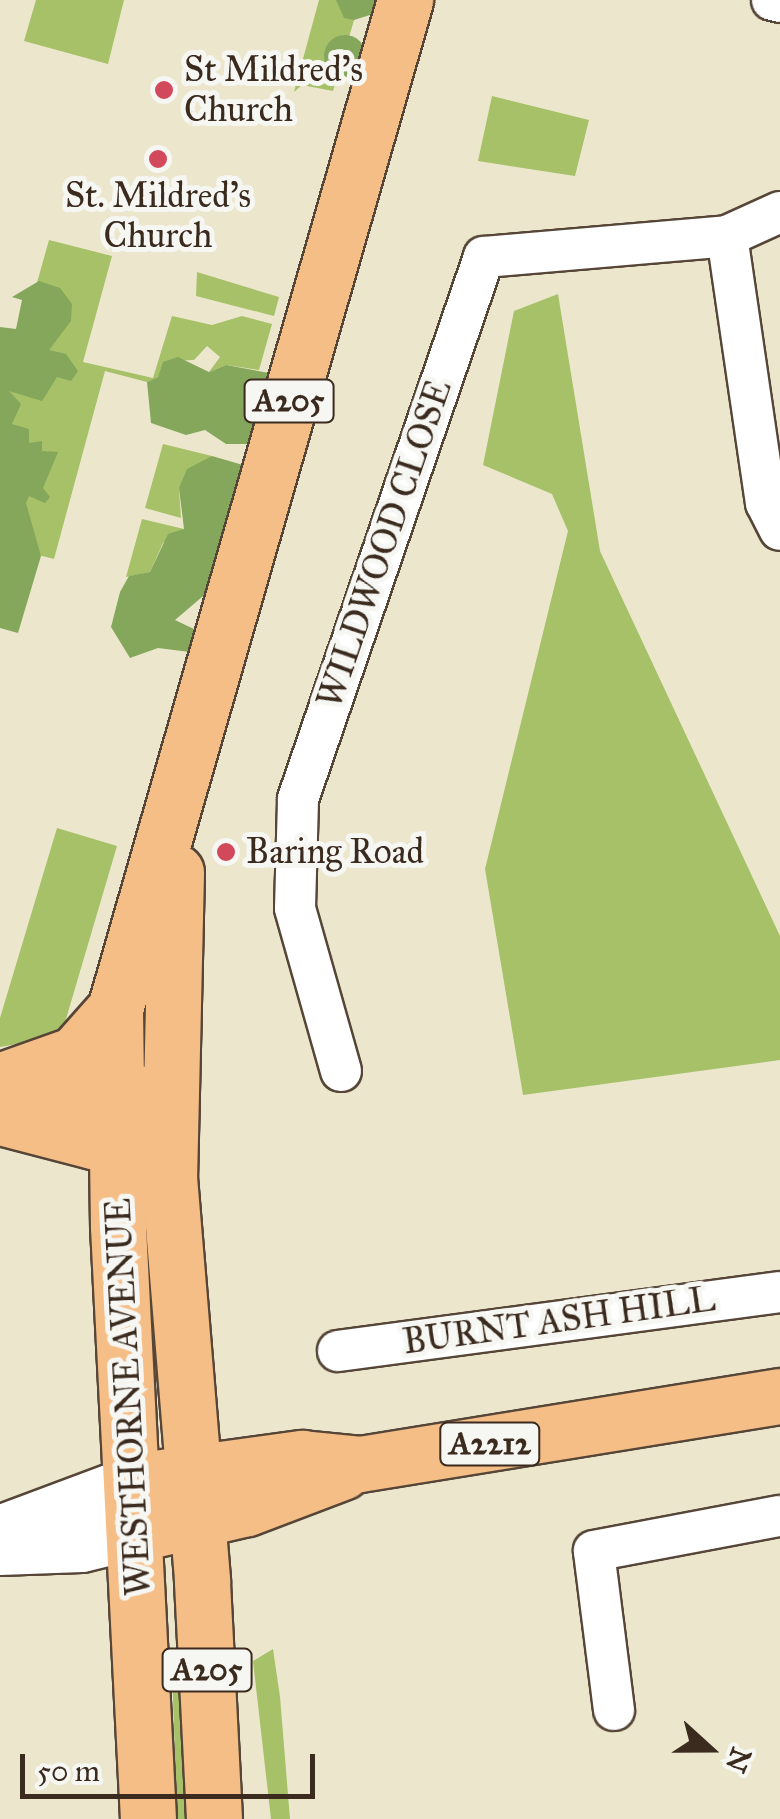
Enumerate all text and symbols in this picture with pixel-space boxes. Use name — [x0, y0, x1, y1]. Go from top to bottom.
place label: St Mildred's Church — [184, 49, 363, 131]
marker: St Mildred's Church — [153, 79, 175, 101]
marker: St. Mildred's Church — [147, 148, 169, 170]
place label: St. Mildred's Church — [65, 175, 251, 257]
road number: A205 — [242, 374, 336, 428]
street label: WILDWOOD CLOSE — [309, 375, 461, 713]
place label: Baring Road — [246, 831, 424, 873]
marker: Baring Road — [215, 841, 237, 863]
street label: WESTHORNE AVENUE — [98, 1197, 160, 1597]
street label: BURNT ASH HILL — [400, 1278, 718, 1364]
road number: A2212 — [438, 1417, 542, 1471]
road number: A205 — [160, 1643, 254, 1697]
north arrow — [660, 1699, 760, 1799]
scale bar — [25, 1734, 320, 1796]
text: N — [718, 1743, 759, 1777]
text: 50 m — [37, 1753, 100, 1789]

